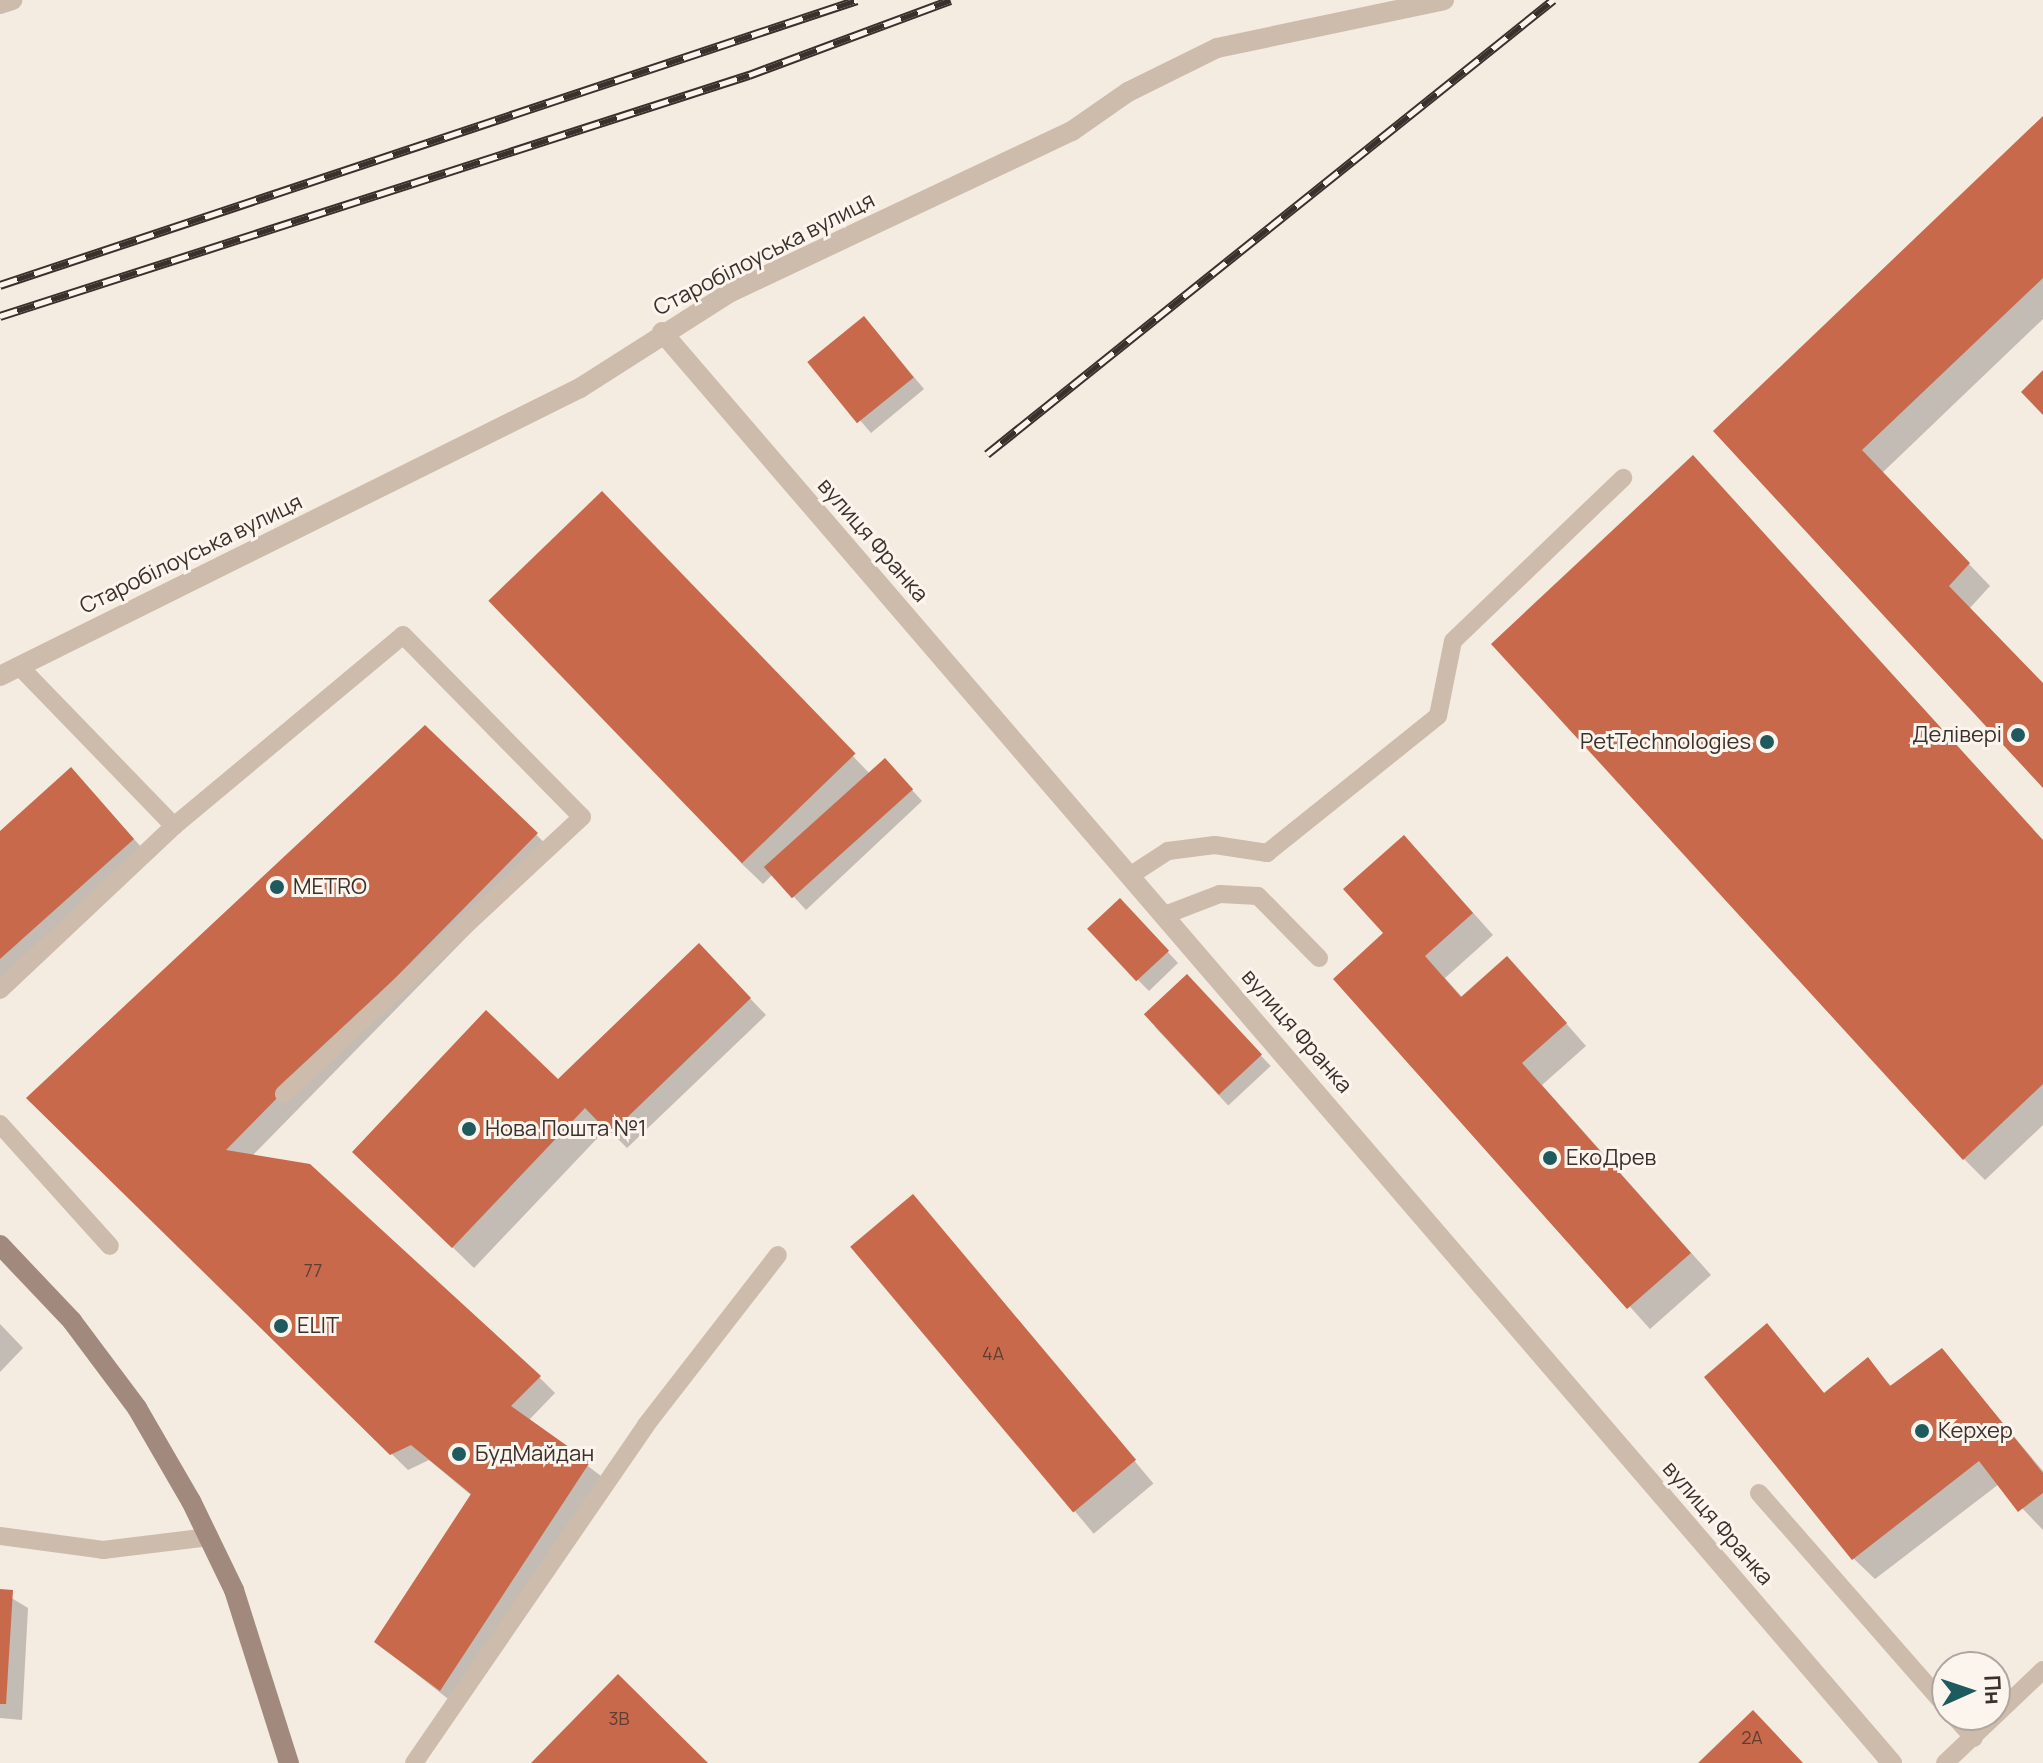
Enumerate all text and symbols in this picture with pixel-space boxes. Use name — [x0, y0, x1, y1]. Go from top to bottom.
street label: Старобілоуська вулиця — [649, 187, 879, 321]
street label: вулиця Франка — [812, 473, 934, 607]
street label: Старобілоуська вулиця — [75, 489, 307, 619]
place label: Делівері — [1912, 722, 2002, 748]
marker: Делівері — [2009, 726, 2027, 744]
place label: PetTechnologies — [1580, 729, 1751, 755]
marker: PetTechnologies — [1758, 733, 1776, 751]
place label: METRO — [293, 874, 367, 900]
marker: METRO — [268, 878, 286, 896]
street label: вулиця Франка — [1236, 964, 1358, 1098]
place label: Нова Пошта №1 — [485, 1116, 647, 1142]
marker: Нова Пошта №1 — [460, 1120, 478, 1138]
place label: ЕкоДрев — [1566, 1145, 1656, 1171]
marker: ЕкоДрев — [1541, 1149, 1559, 1167]
house number: 77 — [304, 1259, 322, 1281]
place label: ELIT — [297, 1313, 339, 1339]
marker: ELIT — [272, 1317, 290, 1335]
house number: 4А — [982, 1342, 1004, 1364]
place label: Керхер — [1938, 1418, 2013, 1444]
marker: Керхер — [1913, 1422, 1931, 1440]
place label: БудМайдан — [475, 1441, 594, 1467]
marker: БудМайдан — [450, 1445, 468, 1463]
street label: вулиця Франка — [1657, 1456, 1779, 1590]
north arrow — [1931, 1651, 2011, 1731]
text: Пн — [1977, 1674, 2009, 1705]
house number: 3В — [609, 1707, 629, 1729]
house number: 2А — [1741, 1726, 1763, 1748]

